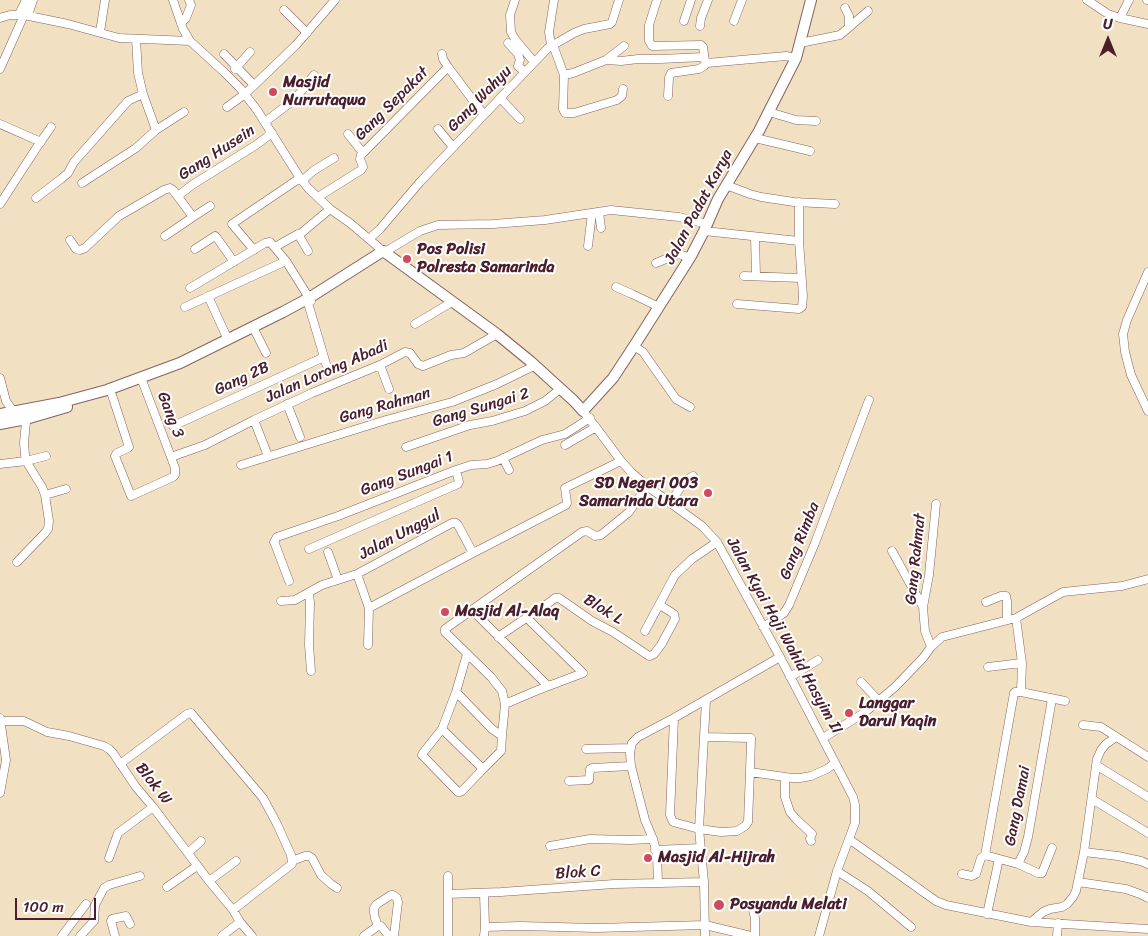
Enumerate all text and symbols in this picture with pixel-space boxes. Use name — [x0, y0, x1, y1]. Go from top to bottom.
text: U — [1103, 12, 1113, 37]
north arrow — [1083, 15, 1133, 65]
street label: Gang Wahyu — [444, 62, 516, 136]
street label: Gang Sepakat — [351, 63, 433, 145]
place label: Masjid Nurrutaqwa — [283, 73, 366, 111]
marker: Masjid Nurrutaqwa — [267, 86, 279, 98]
street label: Gang Husein — [175, 121, 259, 185]
street label: Jalan Padat Karya — [661, 146, 737, 268]
place label: Pos Polisi Polresta Samarinda — [417, 240, 554, 278]
marker: Pos Polisi Polresta Samarinda — [401, 253, 413, 265]
street label: Jalan Lorong Abadi — [263, 336, 391, 408]
street label: Gang 2B — [212, 358, 272, 400]
street label: Gang Rahman — [337, 384, 433, 428]
street label: Gang Sungai 2 — [430, 384, 532, 432]
street label: Gang 3 — [152, 389, 188, 441]
street label: Gang Sungai 1 — [358, 448, 456, 500]
place label: SD Negeri 003 Samarinda Utara — [579, 474, 698, 512]
marker: SD Negeri 003 Samarinda Utara — [702, 487, 714, 499]
street label: Gang Rimba — [776, 499, 824, 583]
street label: Jalan Unggul — [356, 506, 444, 564]
street label: Gang Rahmat — [902, 512, 930, 606]
street label: Jalan Kyai Haji Wahid Hasyim II — [722, 534, 846, 738]
street label: Blok L — [580, 591, 626, 629]
place label: Masjid Al-Alaq — [455, 602, 559, 622]
marker: Masjid Al-Alaq — [439, 606, 451, 618]
place label: Langgar Darul Yaqin — [859, 694, 936, 732]
marker: Langgar Darul Yaqin — [843, 707, 855, 719]
street label: Blok W — [131, 759, 175, 809]
street label: Gang Damai — [1001, 764, 1035, 848]
place label: Masjid Al-Hijrah — [658, 848, 775, 868]
marker: Masjid Al-Hijrah — [642, 852, 654, 864]
street label: Blok C — [555, 862, 601, 884]
scale bar — [18, 888, 99, 920]
text: 100 m — [23, 894, 64, 920]
place label: Posyandu Melati — [730, 895, 847, 915]
marker: Posyandu Melati — [712, 898, 726, 912]

